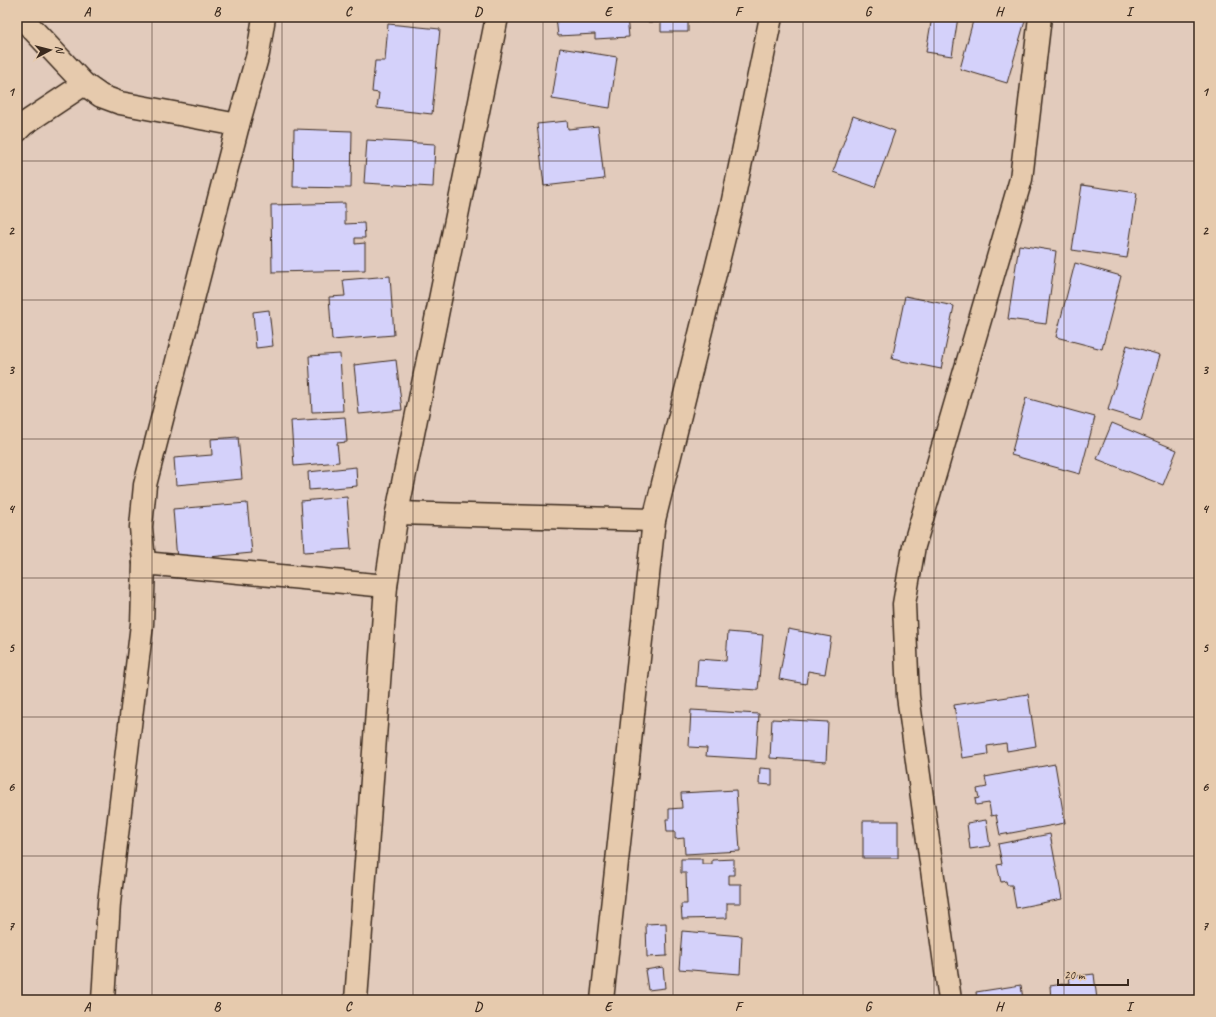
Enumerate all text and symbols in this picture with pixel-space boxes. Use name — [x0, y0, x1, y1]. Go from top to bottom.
text: A — [84, 4, 92, 20]
text: B — [214, 4, 222, 20]
text: C — [345, 4, 353, 20]
text: D — [474, 4, 483, 20]
text: E — [605, 4, 614, 20]
text: F — [735, 4, 744, 20]
text: G — [865, 4, 873, 20]
text: H — [995, 4, 1005, 20]
text: I — [1126, 4, 1135, 20]
north arrow — [30, 30, 70, 70]
text: N — [53, 45, 68, 55]
text: 1 — [8, 84, 16, 100]
text: 1 — [1202, 84, 1210, 100]
text: 2 — [8, 223, 15, 239]
text: 2 — [1202, 223, 1209, 239]
text: 3 — [8, 362, 15, 378]
text: 3 — [1202, 362, 1209, 378]
text: 4 — [8, 501, 16, 517]
text: 4 — [1202, 501, 1210, 517]
text: 5 — [8, 640, 15, 656]
text: 5 — [1202, 640, 1209, 656]
text: 6 — [8, 779, 15, 795]
text: 6 — [1202, 779, 1209, 795]
text: 7 — [8, 918, 15, 934]
text: 7 — [1202, 918, 1209, 934]
scale bar — [1058, 961, 1128, 987]
text: 20 m — [1064, 967, 1086, 983]
text: A — [84, 999, 92, 1015]
text: B — [214, 999, 222, 1015]
text: C — [345, 999, 353, 1015]
text: D — [474, 999, 483, 1015]
text: E — [605, 999, 614, 1015]
text: F — [735, 999, 744, 1015]
text: G — [865, 999, 873, 1015]
text: H — [995, 999, 1005, 1015]
text: I — [1126, 999, 1135, 1015]

